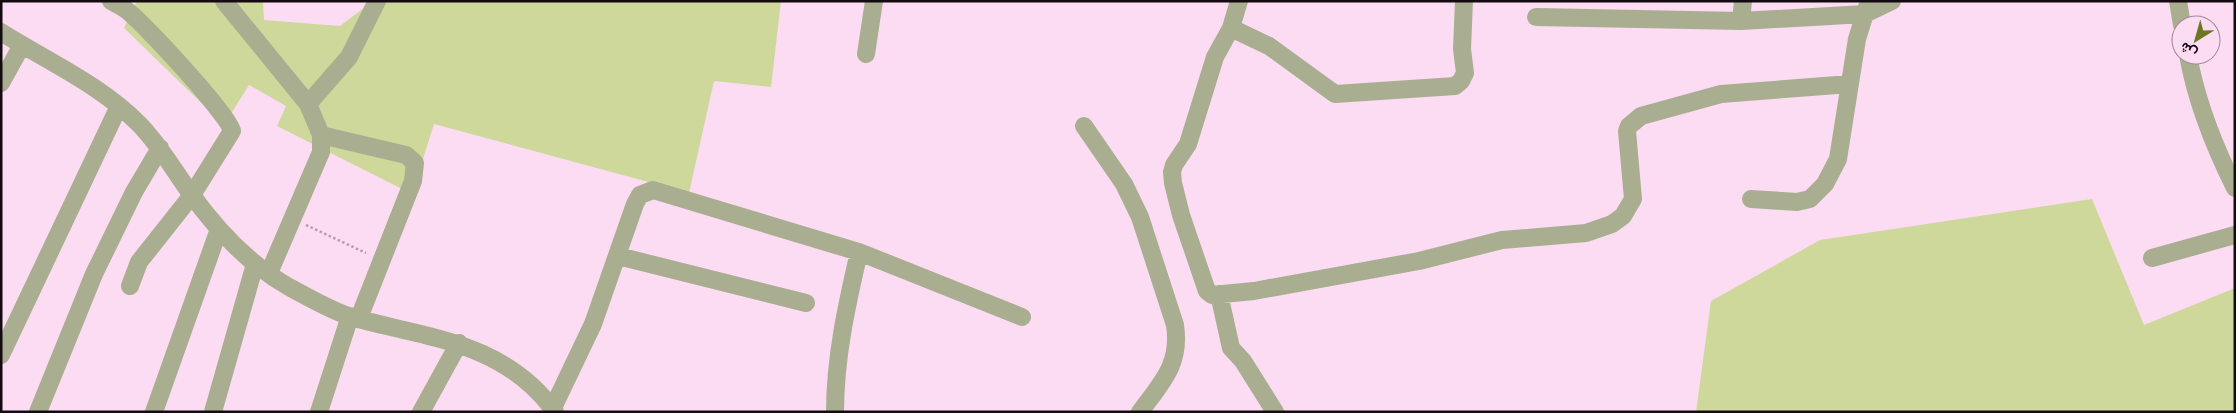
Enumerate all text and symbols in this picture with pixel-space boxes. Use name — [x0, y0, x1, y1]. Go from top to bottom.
north arrow — [2171, 15, 2221, 65]
text: ش — [2176, 38, 2200, 63]

